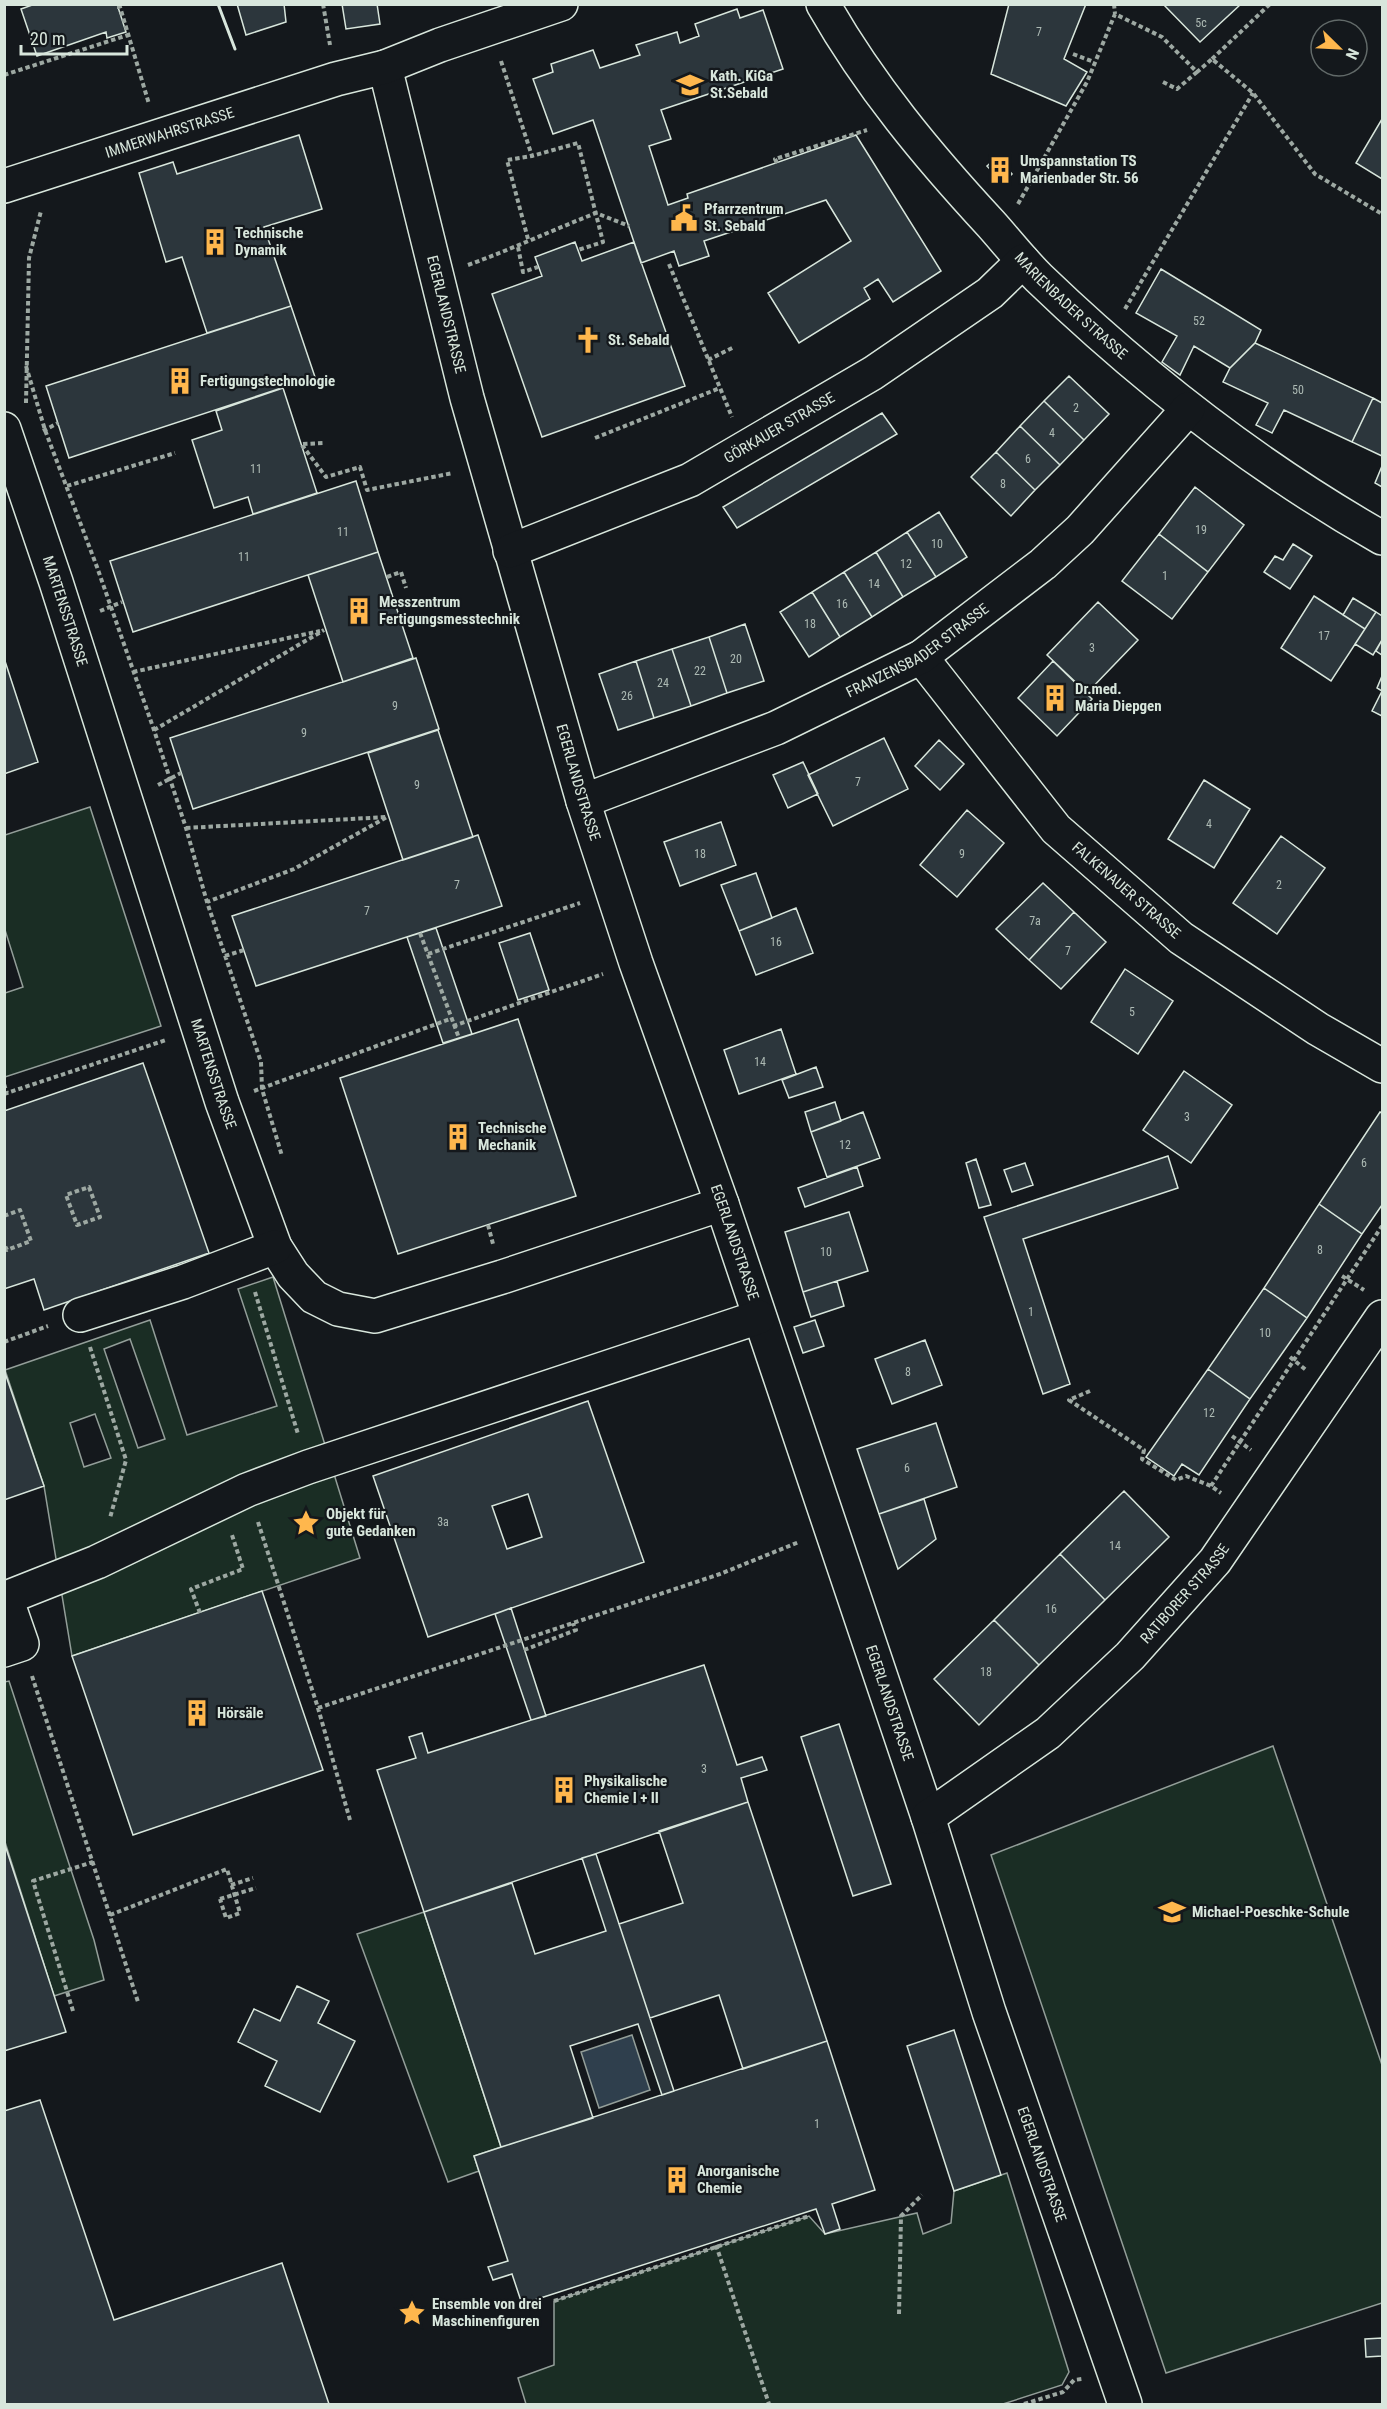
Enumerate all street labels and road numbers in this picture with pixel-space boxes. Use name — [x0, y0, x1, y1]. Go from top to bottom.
street label: IMMERWAHRSTRASSE — [103, 103, 236, 162]
street label: MARIENBADER STRASSE — [1011, 249, 1131, 363]
street label: EGERLANDSTRASSE — [423, 254, 470, 375]
street label: GÖRKAUER STRASSE — [721, 388, 838, 467]
street label: MARTENSSTRASSE — [39, 553, 91, 669]
street label: FRANZENSBADER STRASSE — [843, 600, 992, 701]
street label: EGERLANDSTRASSE — [552, 722, 604, 843]
street label: FALKENAUER STRASSE — [1068, 838, 1184, 942]
street label: MARTENSSTRASSE — [187, 1016, 240, 1131]
street label: EGERLANDSTRASSE — [707, 1182, 763, 1302]
street label: RATIBORER STRASSE — [1136, 1540, 1233, 1647]
street label: EGERLANDSTRASSE — [862, 1643, 917, 1763]
street label: EGERLANDSTRASSE — [1014, 2104, 1070, 2224]

